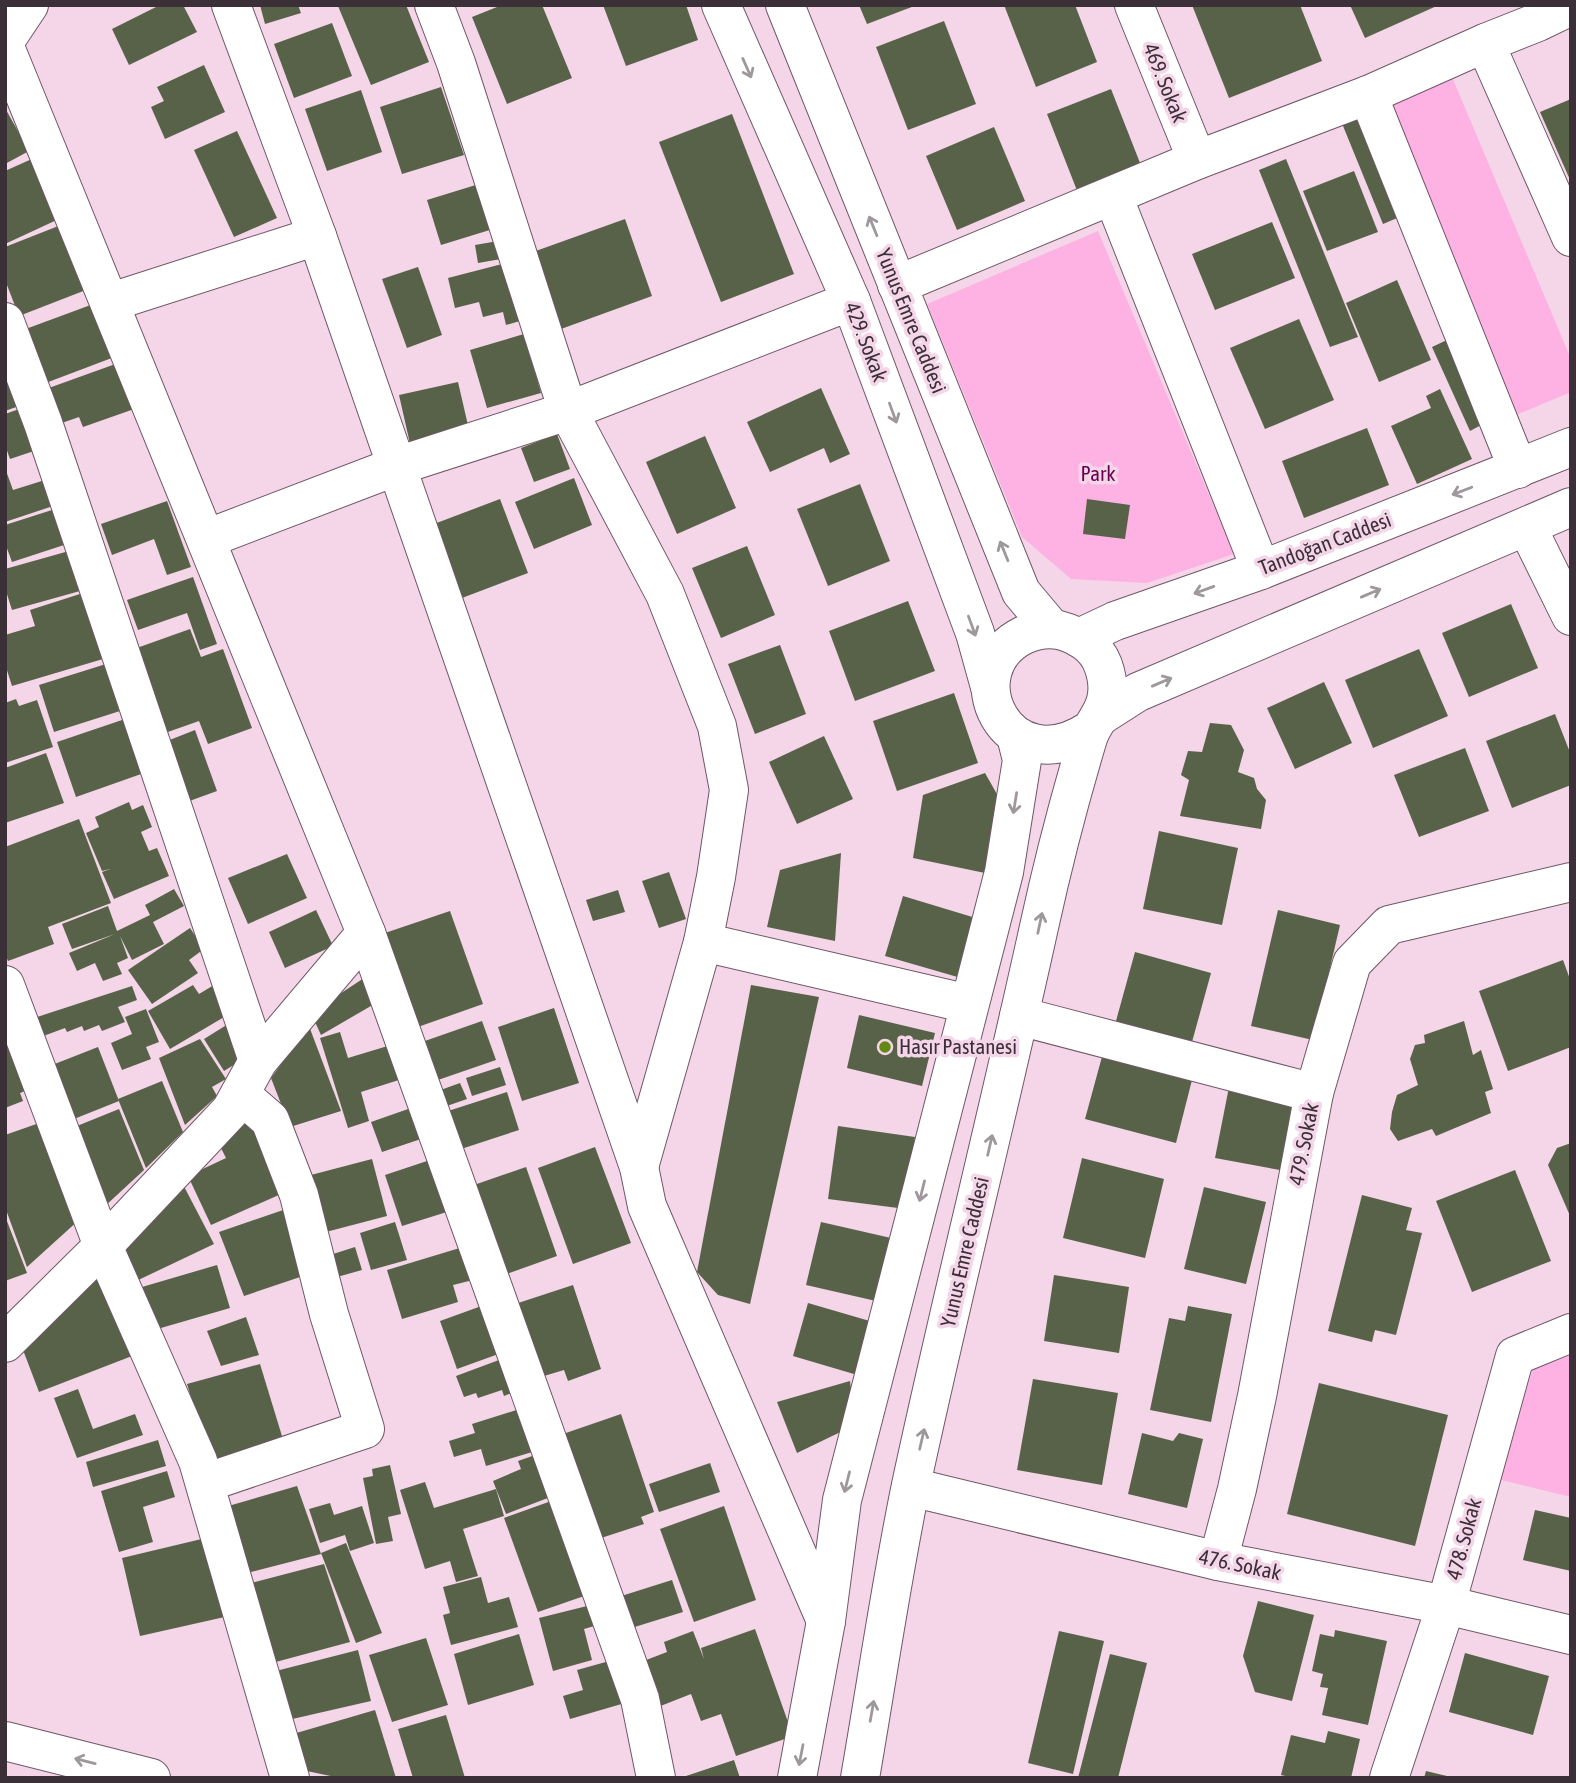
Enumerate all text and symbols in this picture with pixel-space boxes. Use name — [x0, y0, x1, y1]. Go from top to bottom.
street label: 469. Sokak — [1139, 40, 1193, 126]
one-way arrow — [741, 57, 754, 78]
one-way arrow — [866, 216, 879, 238]
street label: Yunus Emre Caddesi — [872, 245, 952, 396]
street label: 429. Sokak — [841, 299, 893, 385]
one-way arrow — [887, 402, 900, 423]
park label: Park — [1080, 461, 1116, 485]
one-way arrow — [1451, 485, 1473, 498]
street label: Tandoğan Caddesi — [1255, 507, 1394, 579]
one-way arrow — [997, 540, 1010, 562]
one-way arrow — [1193, 585, 1215, 597]
one-way arrow — [1360, 586, 1381, 599]
one-way arrow — [967, 615, 979, 637]
one-way arrow — [1150, 675, 1172, 688]
one-way arrow — [1008, 791, 1021, 814]
one-way arrow — [1034, 913, 1047, 935]
place label: Hasır Pastanesi — [899, 1034, 1017, 1058]
marker: Hasır Pastanesi — [877, 1039, 893, 1055]
street label: 479. Sokak — [1283, 1101, 1323, 1187]
one-way arrow — [983, 1134, 997, 1157]
street label: Yunus Emre Caddesi — [935, 1174, 993, 1329]
one-way arrow — [915, 1179, 928, 1202]
one-way arrow — [916, 1428, 929, 1451]
one-way arrow — [840, 1470, 853, 1493]
street label: 478. Sokak — [1441, 1495, 1485, 1582]
street label: 476. Sokak — [1197, 1544, 1283, 1584]
one-way arrow — [866, 1700, 879, 1722]
one-way arrow — [794, 1743, 807, 1766]
one-way arrow — [74, 1754, 97, 1767]

